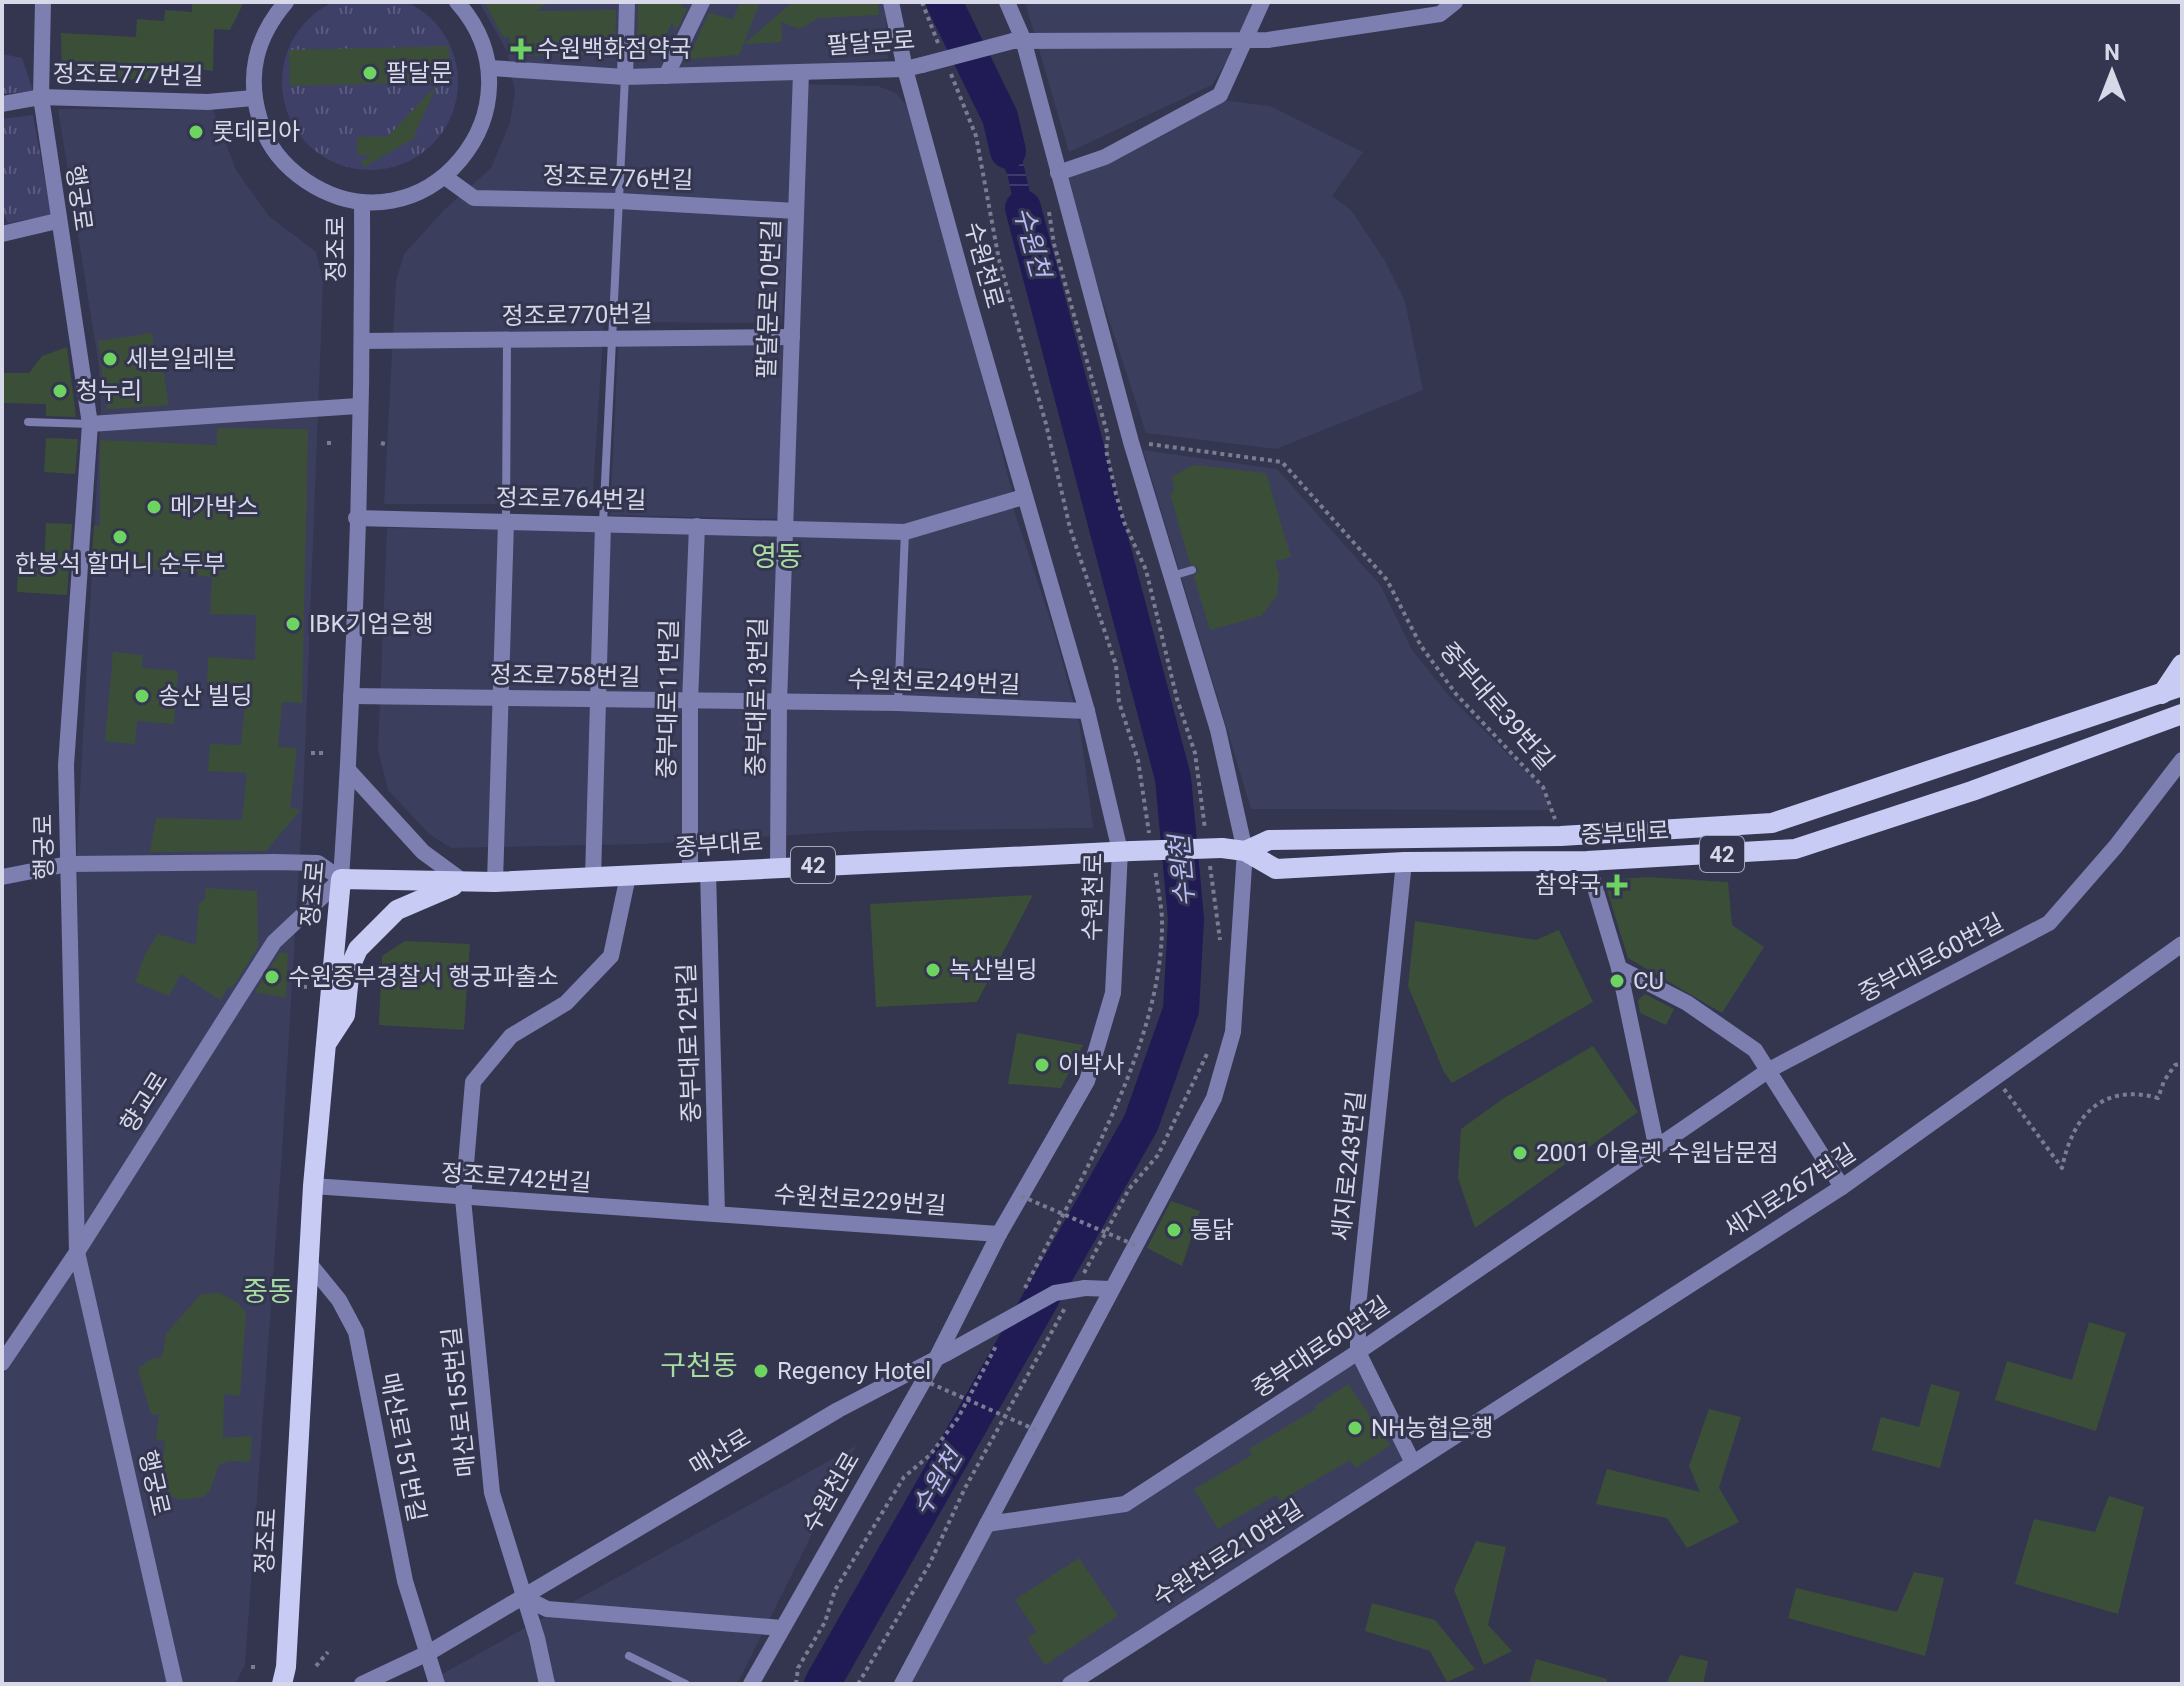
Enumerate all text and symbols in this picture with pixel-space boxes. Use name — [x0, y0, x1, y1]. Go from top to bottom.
street label: 팔달문로 — [826, 26, 916, 60]
north arrow — [2072, 32, 2152, 112]
place label: 수원백화점약국 — [537, 35, 692, 63]
marker: 수원백화점약국 — [512, 40, 530, 58]
text: N — [2104, 40, 2120, 65]
place label: 팔달문 — [386, 59, 452, 87]
street label: 정조로777번길 — [52, 60, 204, 90]
marker: 팔달문 — [361, 64, 379, 82]
place label: 롯데리아 — [212, 118, 300, 146]
marker: 롯데리아 — [187, 123, 205, 141]
street label: 정조로776번길 — [542, 161, 694, 195]
street label: 행궁로 — [61, 163, 97, 233]
water label: 수원천 — [1008, 203, 1057, 284]
street label: 정조로 — [322, 216, 350, 282]
street label: 팔달문로10번길 — [752, 219, 786, 379]
street label: 수원천로 — [959, 219, 1009, 311]
street label: 정조로770번길 — [501, 300, 653, 330]
place label: 세븐일레븐 — [126, 345, 236, 373]
marker: 세븐일레븐 — [101, 350, 119, 368]
place label: 청누리 — [76, 377, 142, 405]
marker: 청누리 — [51, 382, 69, 400]
street label: 정조로764번길 — [495, 484, 647, 514]
place label: 메가박스 — [170, 493, 258, 521]
marker: 메가박스 — [145, 498, 163, 516]
marker: 한봉석 할머니 순두부 — [111, 528, 129, 546]
district label: 영동 — [751, 540, 803, 573]
place label: 한봉석 할머니 순두부 — [15, 550, 225, 578]
place label: IBK기업은행 — [309, 610, 434, 638]
marker: IBK기업은행 — [284, 615, 302, 633]
street label: 중부대로13번길 — [742, 617, 772, 777]
street label: 중부대로11번길 — [653, 619, 683, 779]
street label: 중부대로39번길 — [1434, 637, 1560, 775]
street label: 정조로758번길 — [489, 661, 641, 691]
street label: 수원천로249번길 — [847, 665, 1021, 699]
place label: 송산 빌딩 — [158, 682, 252, 710]
marker: 송산 빌딩 — [133, 687, 151, 705]
street label: 행궁로 — [29, 814, 59, 880]
street label: 중부대로 — [1580, 817, 1670, 849]
street label: 중부대로 — [674, 828, 764, 862]
water label: 수원천 — [1164, 831, 1200, 908]
road number: 42 — [1700, 836, 1744, 872]
road number: 42 — [791, 847, 835, 883]
street label: 수원천로 — [1078, 853, 1108, 941]
street label: 정조로 — [296, 860, 330, 928]
place label: 참약국 — [1535, 871, 1601, 899]
marker: 참약국 — [1608, 876, 1626, 894]
street label: 중부대로60번길 — [1854, 908, 2008, 1008]
place label: 녹산빌딩 — [949, 956, 1037, 984]
marker: 녹산빌딩 — [924, 961, 942, 979]
place label: 수원중부경찰서 행궁파출소 — [288, 963, 559, 991]
street label: 중부대로12번길 — [672, 963, 706, 1123]
place label: CU — [1633, 967, 1664, 995]
marker: 수원중부경찰서 행궁파출소 — [263, 968, 281, 986]
marker: CU — [1608, 972, 1626, 990]
place label: 이박사 — [1058, 1051, 1124, 1079]
marker: 이박사 — [1033, 1056, 1051, 1074]
street label: 향교로 — [115, 1066, 173, 1138]
street label: 세지로243번길 — [1327, 1090, 1371, 1242]
street label: 세지로267번길 — [1719, 1138, 1861, 1244]
place label: 2001 아울렛 수원남문점 — [1536, 1139, 1779, 1167]
marker: 2001 아울렛 수원남문점 — [1511, 1144, 1529, 1162]
street label: 정조로742번길 — [440, 1159, 592, 1197]
street label: 수원천로229번길 — [773, 1180, 947, 1220]
place label: 통닭 — [1190, 1216, 1234, 1244]
marker: 통닭 — [1165, 1221, 1183, 1239]
district label: 중동 — [242, 1275, 294, 1308]
street label: 중부대로60번길 — [1247, 1291, 1395, 1403]
street label: 매산로155번길 — [437, 1326, 481, 1478]
district label: 구천동 — [660, 1349, 738, 1382]
place label: Regency Hotel — [777, 1357, 931, 1385]
marker: Regency Hotel — [752, 1362, 770, 1380]
street label: 매산로151번길 — [375, 1370, 431, 1524]
place label: NH농협은행 — [1371, 1414, 1494, 1442]
marker: NH농협은행 — [1346, 1419, 1364, 1437]
street label: 매산로 — [684, 1423, 756, 1481]
water label: 수원천 — [906, 1441, 969, 1521]
street label: 수원천로 — [797, 1447, 865, 1537]
street label: 행궁로 — [133, 1448, 175, 1518]
street label: 수원천로210번길 — [1148, 1494, 1308, 1612]
street label: 정조로 — [250, 1507, 282, 1575]

